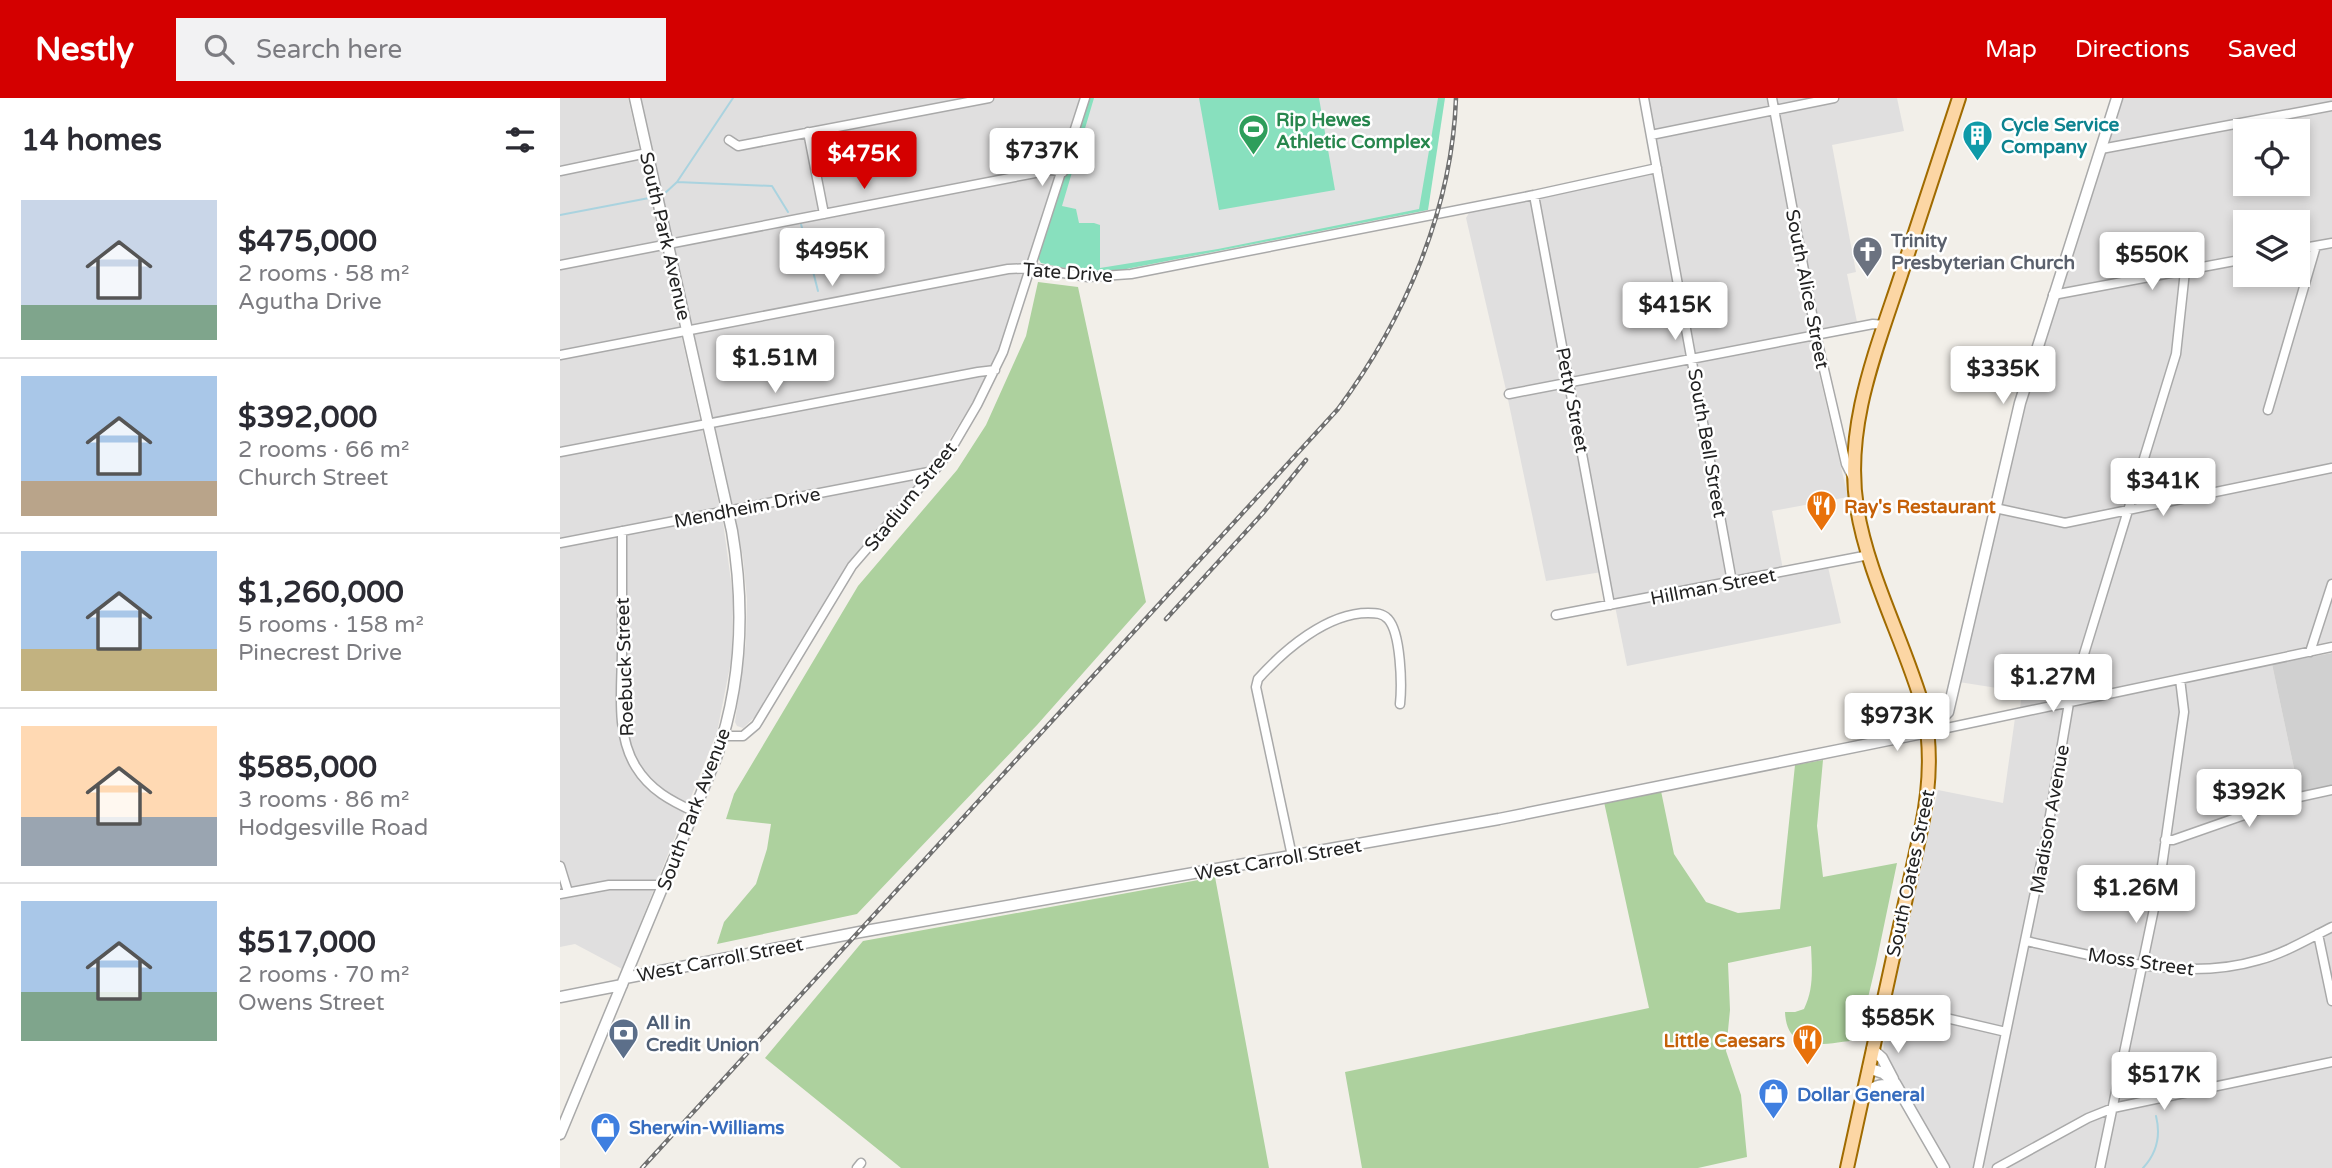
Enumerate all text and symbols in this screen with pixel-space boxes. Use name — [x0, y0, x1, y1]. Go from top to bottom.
search box — [176, 18, 666, 81]
text: Nestly — [35, 30, 134, 69]
icon: search — [200, 30, 238, 68]
text: Search here — [256, 34, 402, 65]
text: Map — [1985, 35, 2037, 64]
text: Directions — [2075, 35, 2190, 64]
text: Saved — [2228, 35, 2297, 64]
place label: Rip Hewes Athletic Complex — [1276, 109, 1431, 154]
sports icon: Rip Hewes Athletic Complex — [1236, 113, 1270, 157]
place label: Cycle Service Company — [2001, 114, 2119, 159]
building icon: Cycle Service Company — [1961, 118, 1995, 162]
map controls — [2233, 119, 2310, 287]
button: locate — [2233, 119, 2310, 196]
icon: filters — [501, 121, 539, 159]
text: 14 homes — [21, 122, 162, 159]
pin: $737K — [993, 129, 1091, 188]
pin: $475K — [815, 132, 913, 191]
text: $737K — [1006, 137, 1078, 165]
text: $475K — [828, 140, 900, 168]
street label: South Park Avenue — [635, 150, 695, 323]
street label: South Alice Street — [1781, 207, 1833, 371]
button: layers — [2233, 210, 2310, 287]
text: $475,000 — [238, 223, 377, 260]
icon: home — [77, 228, 161, 312]
pin: $495K — [783, 228, 881, 288]
place label: Trinity Presbyterian Church — [1890, 230, 2075, 275]
pin: $550K — [2103, 232, 2201, 292]
church icon: Trinity Presbyterian Church — [1851, 234, 1885, 278]
text: $495K — [796, 237, 868, 265]
text: $550K — [2116, 241, 2188, 269]
street label: Tate Drive — [1022, 259, 1114, 287]
text: 2 rooms · 58 m² — [238, 260, 409, 288]
pin: $415K — [1626, 282, 1724, 342]
text: Agutha Drive — [238, 288, 382, 316]
text: $415K — [1639, 291, 1711, 319]
pin: $1.51M — [718, 336, 832, 395]
text: $1.51M — [732, 344, 818, 372]
street label: Petty Street — [1551, 346, 1593, 455]
pin: $335K — [1954, 346, 2052, 406]
text: $335K — [1967, 355, 2039, 383]
street label: South Bell Street — [1683, 367, 1731, 520]
text: $392,000 — [238, 399, 377, 436]
icon: home — [77, 404, 161, 488]
text: 2 rooms · 66 m² — [238, 436, 409, 464]
street label: Stadium Street — [860, 438, 962, 556]
pin: $341K — [2114, 458, 2212, 518]
text: Church Street — [238, 464, 388, 492]
text: $341K — [2127, 467, 2199, 495]
street label: Mendheim Drive — [672, 483, 822, 533]
restaurant icon: Ray's Restaurant — [1804, 489, 1838, 533]
place label: Ray's Restaurant — [1844, 496, 1997, 519]
street label: Hillman Street — [1649, 564, 1778, 610]
text: $1,260,000 — [238, 574, 404, 611]
icon: home — [77, 579, 161, 663]
street label: Roebuck Street — [612, 597, 638, 737]
text: 5 rooms · 158 m² — [238, 611, 424, 639]
text: Pinecrest Drive — [238, 639, 402, 667]
pin: $1.27M — [1996, 654, 2110, 714]
text: $1.27M — [2010, 663, 2096, 691]
pin: $973K — [1848, 694, 1946, 753]
text: $973K — [1861, 702, 1933, 730]
street label: South Park Avenue — [653, 725, 735, 894]
street label: Madison Avenue — [2026, 743, 2074, 895]
text: $585,000 — [238, 749, 377, 786]
icon: home — [77, 754, 161, 838]
pin: $392K — [2200, 770, 2298, 829]
text: $392K — [2213, 778, 2285, 806]
text: 3 rooms · 86 m² — [238, 786, 409, 814]
street label: South Oates Street — [1882, 788, 1939, 959]
text: Hodgesville Road — [238, 814, 428, 842]
street label: West Carroll Street — [1193, 834, 1363, 885]
pin: $1.26M — [2079, 866, 2193, 925]
text: $1.26M — [2093, 874, 2179, 902]
text: $517,000 — [238, 924, 376, 961]
icon: home — [77, 929, 161, 1013]
street label: West Carroll Street — [635, 933, 805, 987]
street label: Moss Street — [2086, 944, 2195, 980]
text: 2 rooms · 70 m² — [238, 961, 409, 989]
text: Owens Street — [238, 989, 385, 1017]
pin: $585K — [1849, 996, 1947, 1055]
text: $585K — [1862, 1004, 1934, 1032]
place label: All in Credit Union — [646, 1012, 759, 1056]
bank icon: All in Credit Union — [606, 1016, 640, 1060]
restaurant icon: Little Caesars — [1791, 1023, 1825, 1067]
place label: Little Caesars — [1664, 1030, 1785, 1052]
pin: $517K — [2115, 1052, 2213, 1112]
text: $517K — [2128, 1061, 2200, 1089]
shop icon: Dollar General — [1757, 1077, 1791, 1121]
place label: Dollar General — [1797, 1084, 1925, 1106]
shop icon: Sherwin-Williams — [589, 1110, 623, 1154]
place label: Sherwin-Williams — [629, 1117, 784, 1139]

